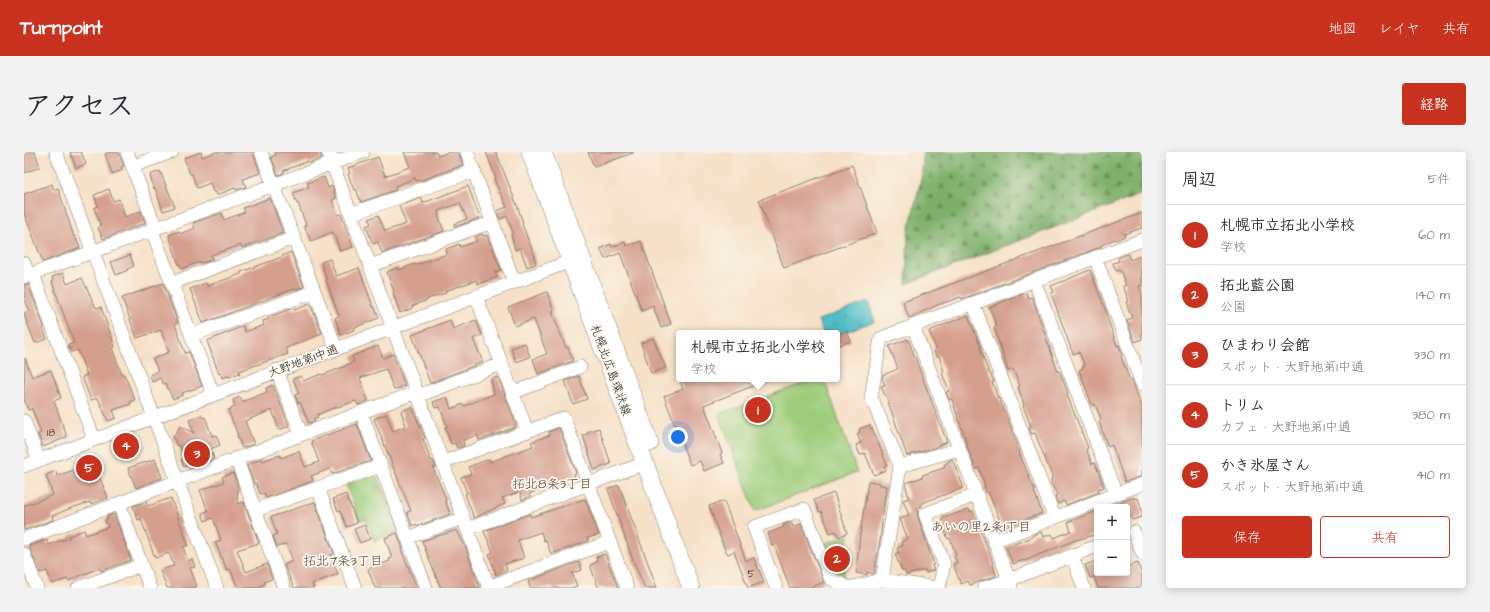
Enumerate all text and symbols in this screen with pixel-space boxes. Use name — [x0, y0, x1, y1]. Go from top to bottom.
text: Turnpoint — [20, 15, 103, 42]
text: 地図 — [1329, 19, 1357, 39]
text: レイヤ — [1379, 19, 1420, 39]
text: 共有 — [1442, 19, 1470, 39]
button: 経路 — [1402, 83, 1466, 125]
text: アクセス — [24, 87, 134, 126]
text: 周辺 — [1182, 168, 1216, 192]
text: 5件 — [1428, 170, 1450, 188]
text: 札幌市立拓北小学校 — [1220, 215, 1355, 236]
text: 1 — [1194, 226, 1196, 244]
text: 60 m — [1418, 226, 1450, 244]
text: 学校 — [1220, 238, 1246, 256]
text: 拓北藍公園 — [1220, 275, 1295, 296]
text: 2 — [1191, 286, 1199, 304]
text: 140 m — [1416, 286, 1450, 304]
text: 公園 — [1220, 298, 1246, 316]
street label: 札幌北広島環状線 — [586, 322, 635, 418]
popup — [676, 330, 840, 382]
text: ひまわり会館 — [1220, 335, 1310, 356]
text: 札幌市立拓北小学校 — [690, 337, 826, 358]
street label: 大野地第1中通 — [266, 341, 341, 382]
text: 3 — [1192, 346, 1198, 364]
text: 330 m — [1413, 346, 1450, 364]
text: スポット · 大野地第1中通 — [1220, 358, 1364, 376]
text: 学校 — [690, 360, 717, 378]
pin: 1 — [745, 395, 771, 425]
text: トリム — [1220, 395, 1265, 416]
text: 4 — [1191, 406, 1199, 424]
text: 380 m — [1411, 406, 1450, 424]
text: カフェ · 大野地第1中通 — [1220, 418, 1351, 436]
house number: 18 — [47, 426, 55, 440]
your location — [668, 427, 688, 447]
pin: 4 — [113, 431, 139, 461]
pin: 3 — [184, 439, 210, 469]
pin: 5 — [76, 453, 102, 483]
text: かき氷屋さん — [1220, 455, 1310, 476]
text: 5 — [1190, 466, 1200, 484]
text: 410 m — [1416, 466, 1450, 484]
district label: 拓北8条3丁目 — [512, 475, 592, 493]
text: スポット · 大野地第1中通 — [1220, 478, 1364, 496]
map controls — [1094, 504, 1130, 576]
button: + — [1094, 504, 1130, 540]
button: 保存 — [1182, 516, 1312, 558]
button: 共有 — [1320, 516, 1450, 558]
district label: あいの里2条1丁目 — [931, 518, 1031, 536]
button: − — [1094, 540, 1130, 576]
pin: 2 — [824, 544, 850, 574]
district label: 拓北7条3丁目 — [303, 552, 383, 570]
house number: 5 — [747, 567, 755, 581]

